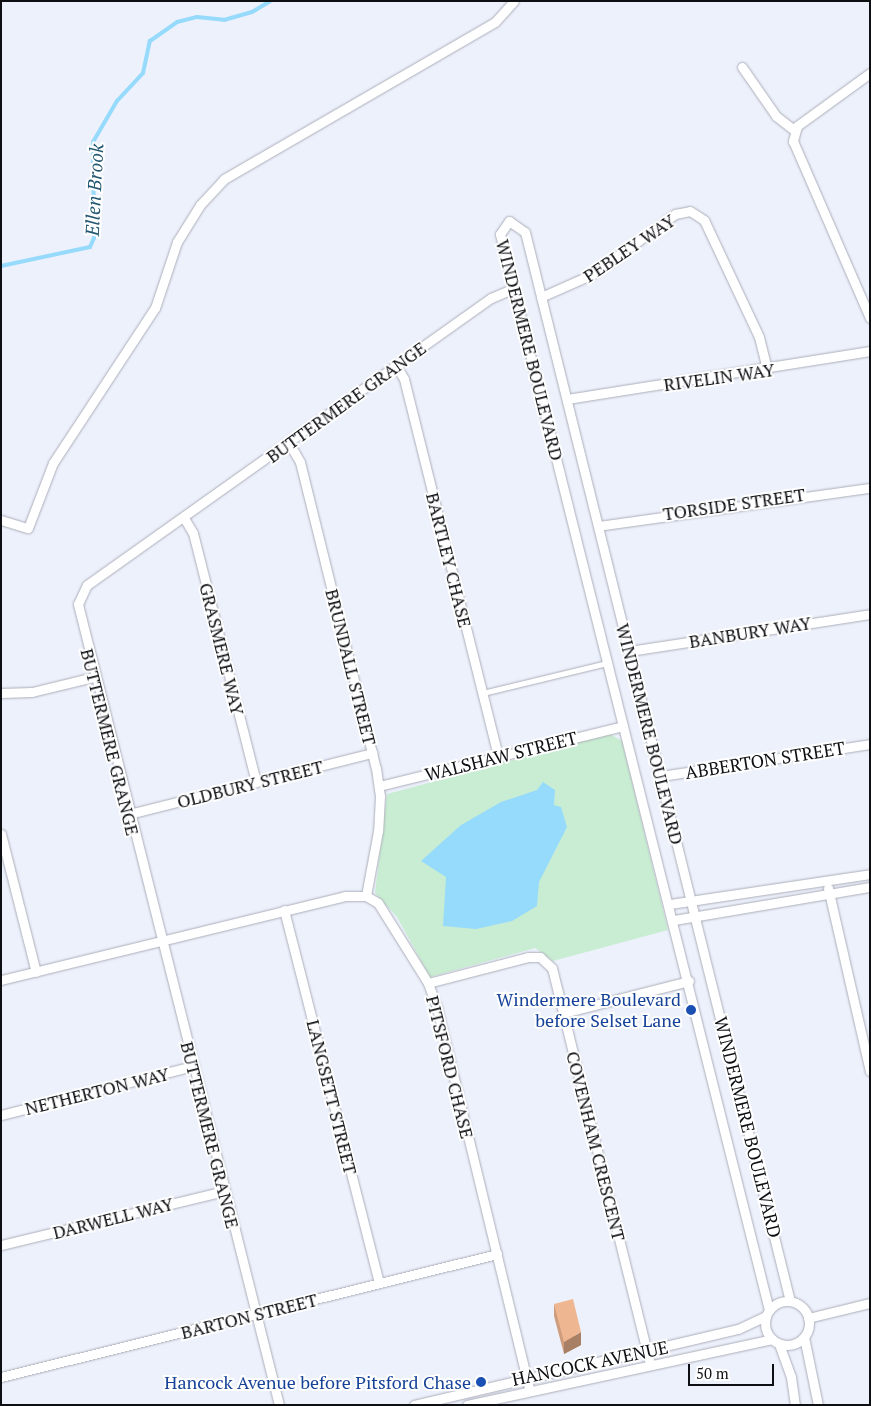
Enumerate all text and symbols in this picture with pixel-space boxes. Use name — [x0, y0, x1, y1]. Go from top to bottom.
water label: Ellen Brook — [80, 143, 108, 237]
street label: PEBLEY WAY — [579, 209, 679, 287]
street label: WINDERMERE BOULEVARD — [492, 237, 568, 463]
street label: BUTTERMERE GRANGE — [262, 337, 430, 467]
street label: RIVELIN WAY — [662, 359, 776, 395]
street label: TORSIDE STREET — [661, 483, 807, 525]
street label: BARTLEY CHASE — [422, 490, 476, 630]
street label: GRASMERE WAY — [195, 581, 249, 717]
street label: BRUNDALL STREET — [321, 587, 381, 747]
street label: BANBURY WAY — [687, 612, 813, 652]
street label: WINDERMERE BOULEVARD — [612, 621, 688, 847]
street label: BUTTERMERE GRANGE — [76, 646, 144, 838]
street label: WALSHAW STREET — [423, 727, 579, 785]
street label: ABBERTON STREET — [684, 737, 846, 783]
street label: OLDBURY STREET — [175, 755, 325, 813]
place label: Windermere Boulevard before Selset Lane — [497, 989, 681, 1032]
street label: PITSFORD CHASE — [422, 993, 478, 1141]
marker: Windermere Boulevard before Selset Lane — [685, 1004, 697, 1016]
street label: WINDERMERE BOULEVARD — [710, 1014, 786, 1240]
street label: LANGSETT STREET — [302, 1017, 362, 1177]
street label: BUTTERMERE GRANGE — [176, 1039, 244, 1231]
street label: COVENHAM CRESCENT — [562, 1049, 630, 1243]
street label: NETHERTON WAY — [23, 1063, 171, 1119]
street label: DARWELL WAY — [51, 1193, 175, 1243]
street label: BARTON STREET — [179, 1289, 319, 1343]
street label: HANCOCK AVENUE — [510, 1336, 670, 1390]
scale bar — [691, 1354, 777, 1386]
text: 50 m — [696, 1363, 729, 1383]
place label: Hancock Avenue before Pitsford Chase — [164, 1371, 471, 1393]
marker: Hancock Avenue before Pitsford Chase — [475, 1376, 487, 1388]

